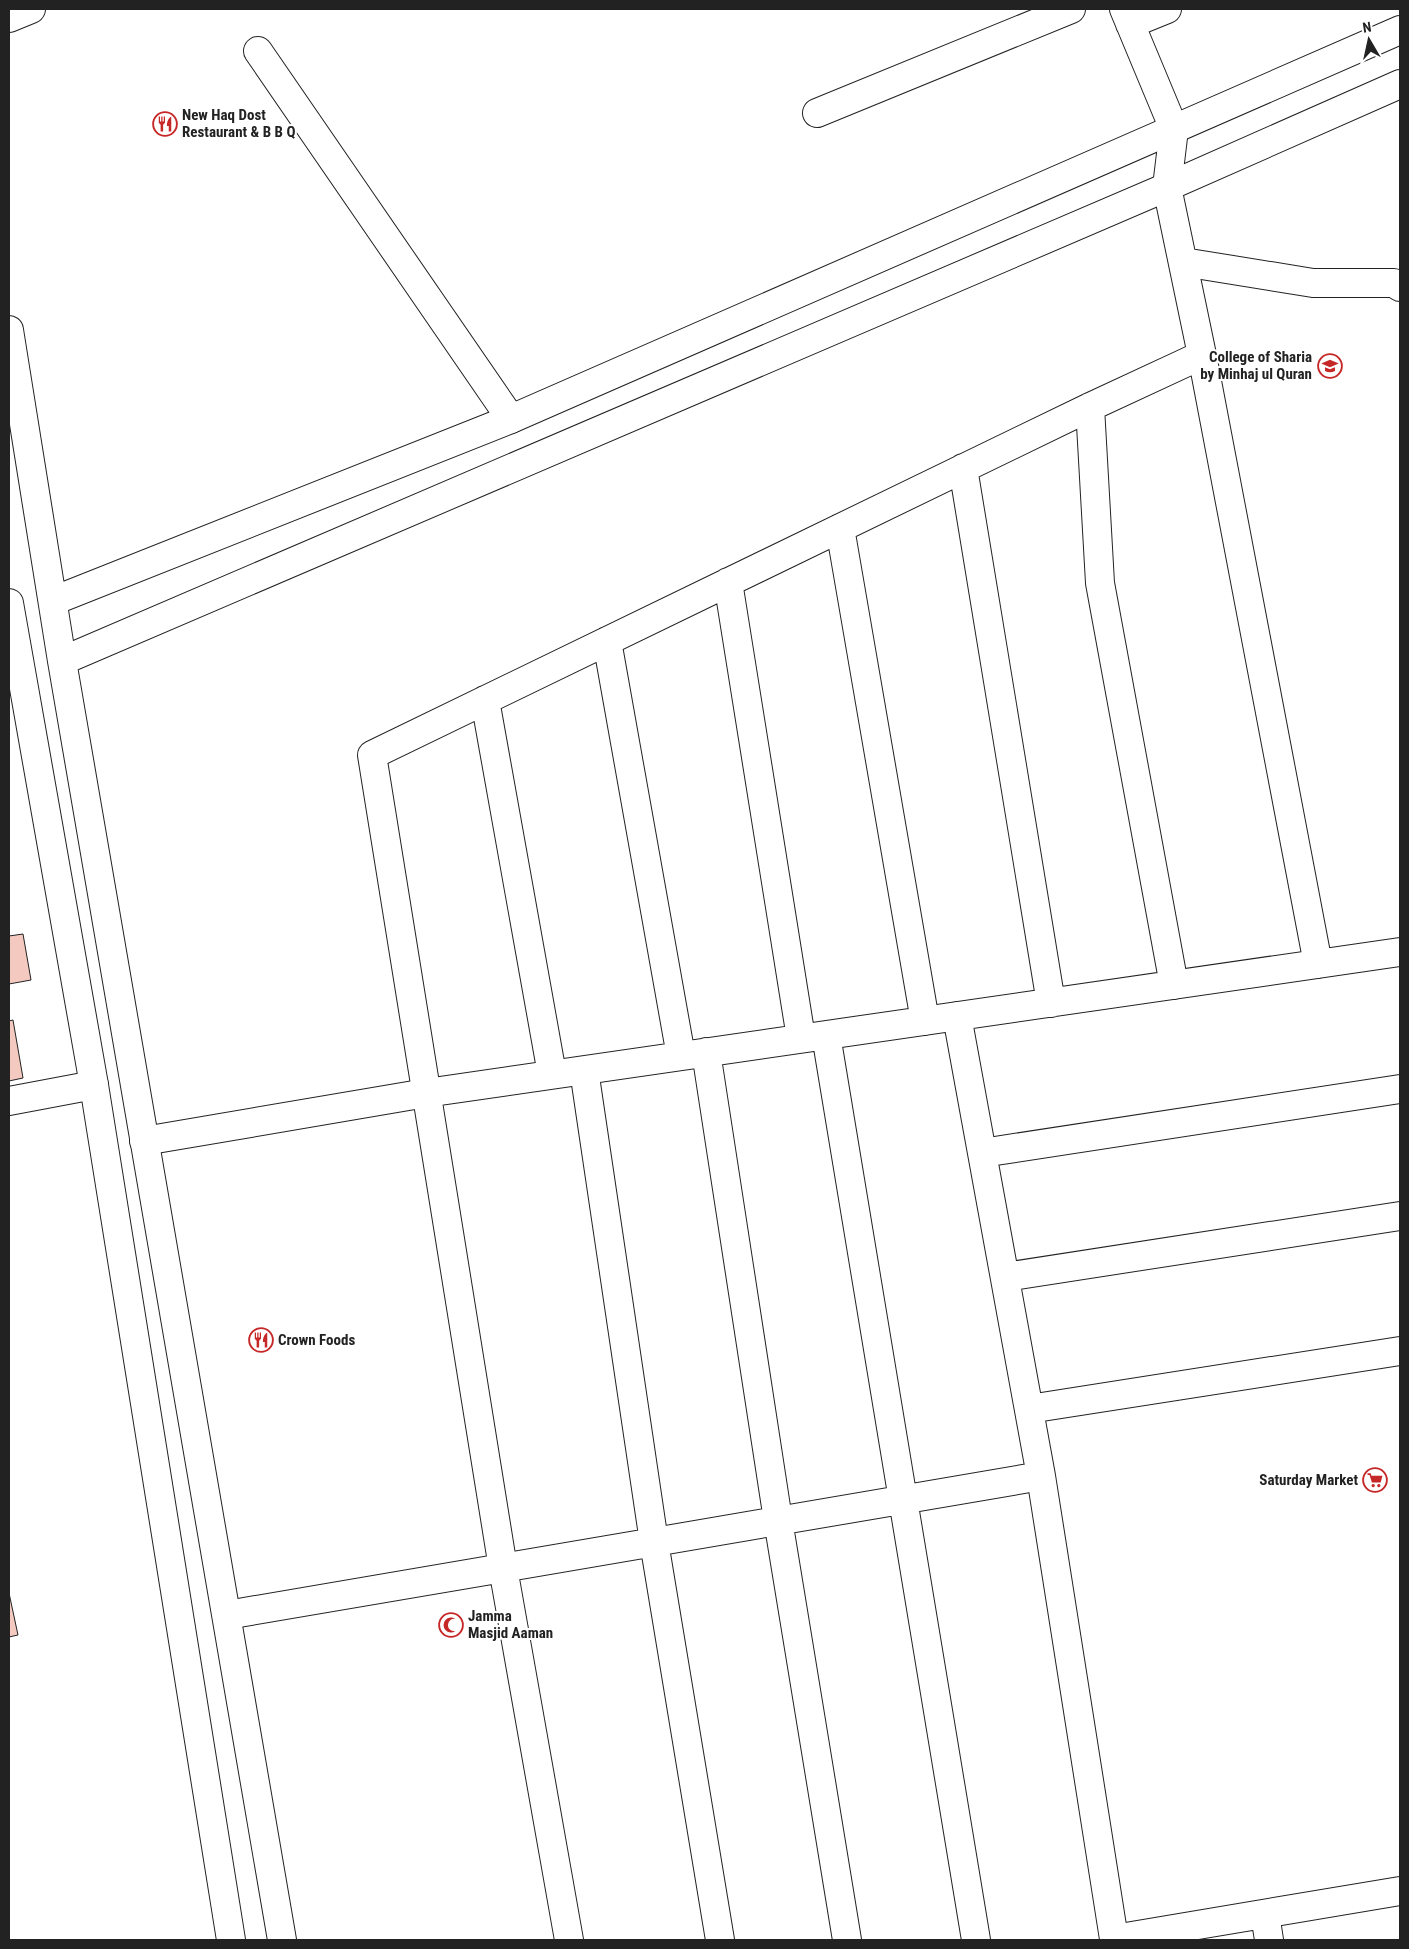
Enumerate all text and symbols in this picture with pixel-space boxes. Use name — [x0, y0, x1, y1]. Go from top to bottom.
north arrow — [1344, 15, 1394, 65]
text: N — [1361, 19, 1372, 36]
place label: New Haq Dost Restaurant & B B Q — [182, 106, 296, 141]
restaurant icon: New Haq Dost Restaurant & B B Q — [152, 111, 178, 137]
place label: College of Sharia by Minhaj ul Quran — [1200, 348, 1312, 383]
school or university icon: College of Sharia by Minhaj ul Quran — [1317, 353, 1343, 379]
restaurant icon: Crown Foods — [248, 1327, 274, 1353]
place label: Crown Foods — [278, 1331, 355, 1349]
supermarket icon: Saturday Market — [1362, 1467, 1388, 1493]
place label: Saturday Market — [1259, 1471, 1358, 1489]
place label: Jamma Masjid Aaman — [468, 1607, 553, 1642]
mosque icon: Jamma Masjid Aaman — [438, 1612, 464, 1638]

